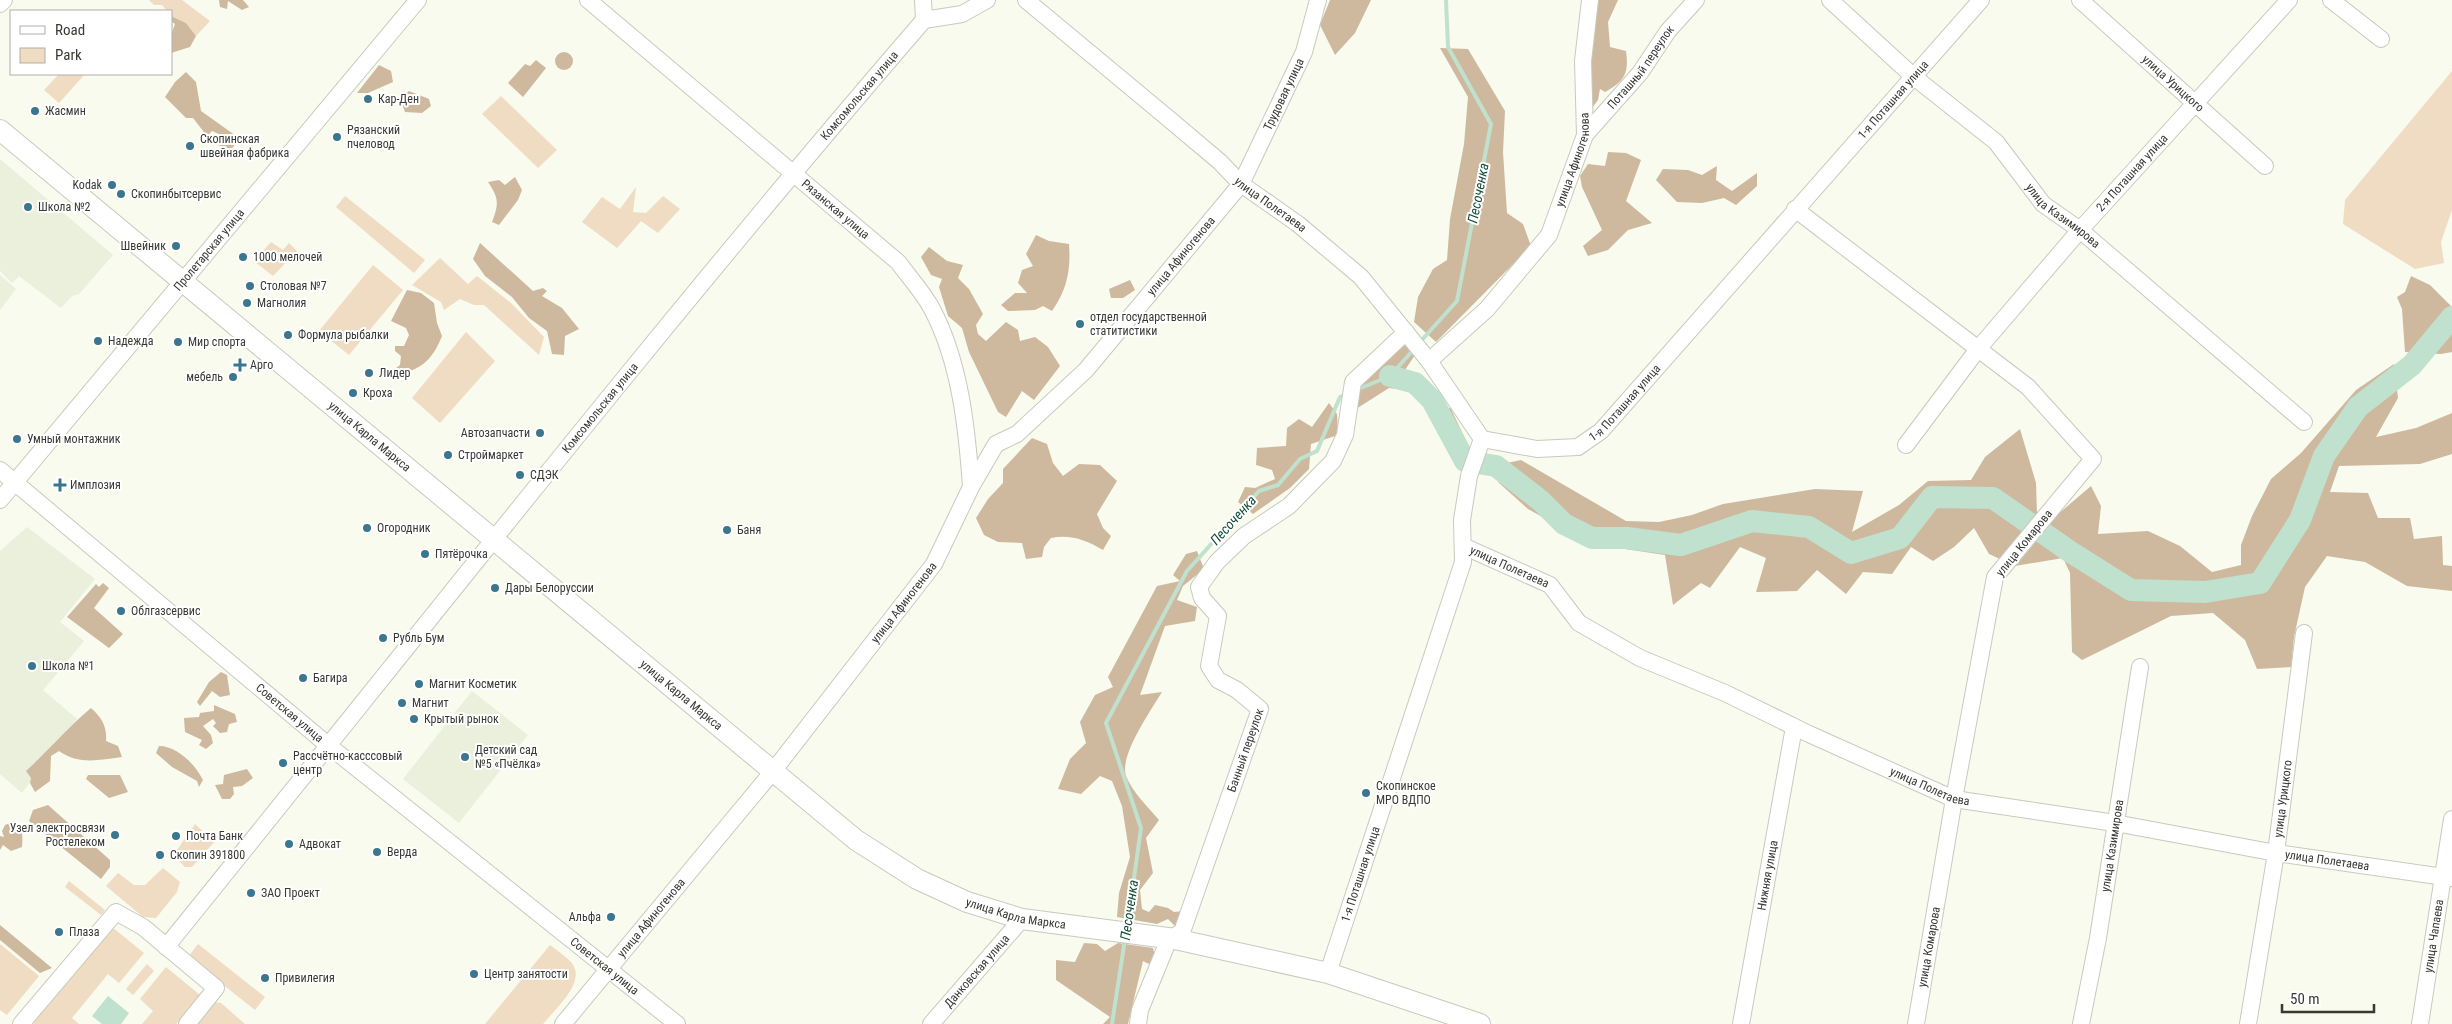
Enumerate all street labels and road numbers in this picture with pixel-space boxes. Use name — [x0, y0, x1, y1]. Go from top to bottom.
street label: Поташный переулок — [1604, 22, 1677, 112]
street label: Комсомольская улица — [818, 48, 901, 143]
street label: улица Урицкого — [2139, 52, 2207, 115]
street label: Трудовая улица — [1261, 56, 1307, 133]
street label: 1-я Поташная улица — [1855, 58, 1931, 142]
street label: улица Афиногенова — [1553, 112, 1592, 209]
street label: 2-я Поташная улица — [2093, 131, 2171, 214]
street label: улица Полетаева — [1231, 174, 1309, 235]
street label: Рязанская улица — [799, 177, 872, 242]
street label: улица Казимирова — [2023, 181, 2103, 251]
street label: Пролетарская улица — [171, 206, 247, 294]
street label: улица Афиногенова — [1144, 213, 1218, 298]
street label: Комсомольская улица — [559, 360, 641, 456]
street label: 1-я Поташная улица — [1586, 361, 1664, 444]
street label: улица Карла Маркса — [326, 398, 414, 475]
street label: улица Комарова — [1993, 507, 2055, 579]
street label: улица Полетаева — [1468, 543, 1551, 591]
street label: улица Афиногенова — [868, 559, 940, 646]
street label: улица Карла Маркса — [637, 657, 725, 733]
street label: Советская улица — [253, 681, 326, 745]
street label: Банный переулок — [1224, 707, 1267, 794]
street label: улица Урицкого — [2271, 759, 2295, 838]
street label: улица Полетаева — [1888, 764, 1971, 808]
street label: улица Казимирова — [2098, 798, 2126, 893]
street label: 1-я Поташная улица — [1338, 824, 1383, 924]
street label: Нижняя улица — [1754, 839, 1781, 912]
street label: улица Полетаева — [2284, 847, 2371, 873]
street label: улица Афиногенова — [614, 875, 688, 960]
street label: улица Карла Маркса — [964, 895, 1067, 932]
street label: улица Чапаева — [2421, 898, 2446, 974]
street label: улица Комарова — [1915, 905, 1943, 988]
street label: Данковская улица — [941, 931, 1012, 1011]
street label: Советская улица — [567, 934, 642, 998]

